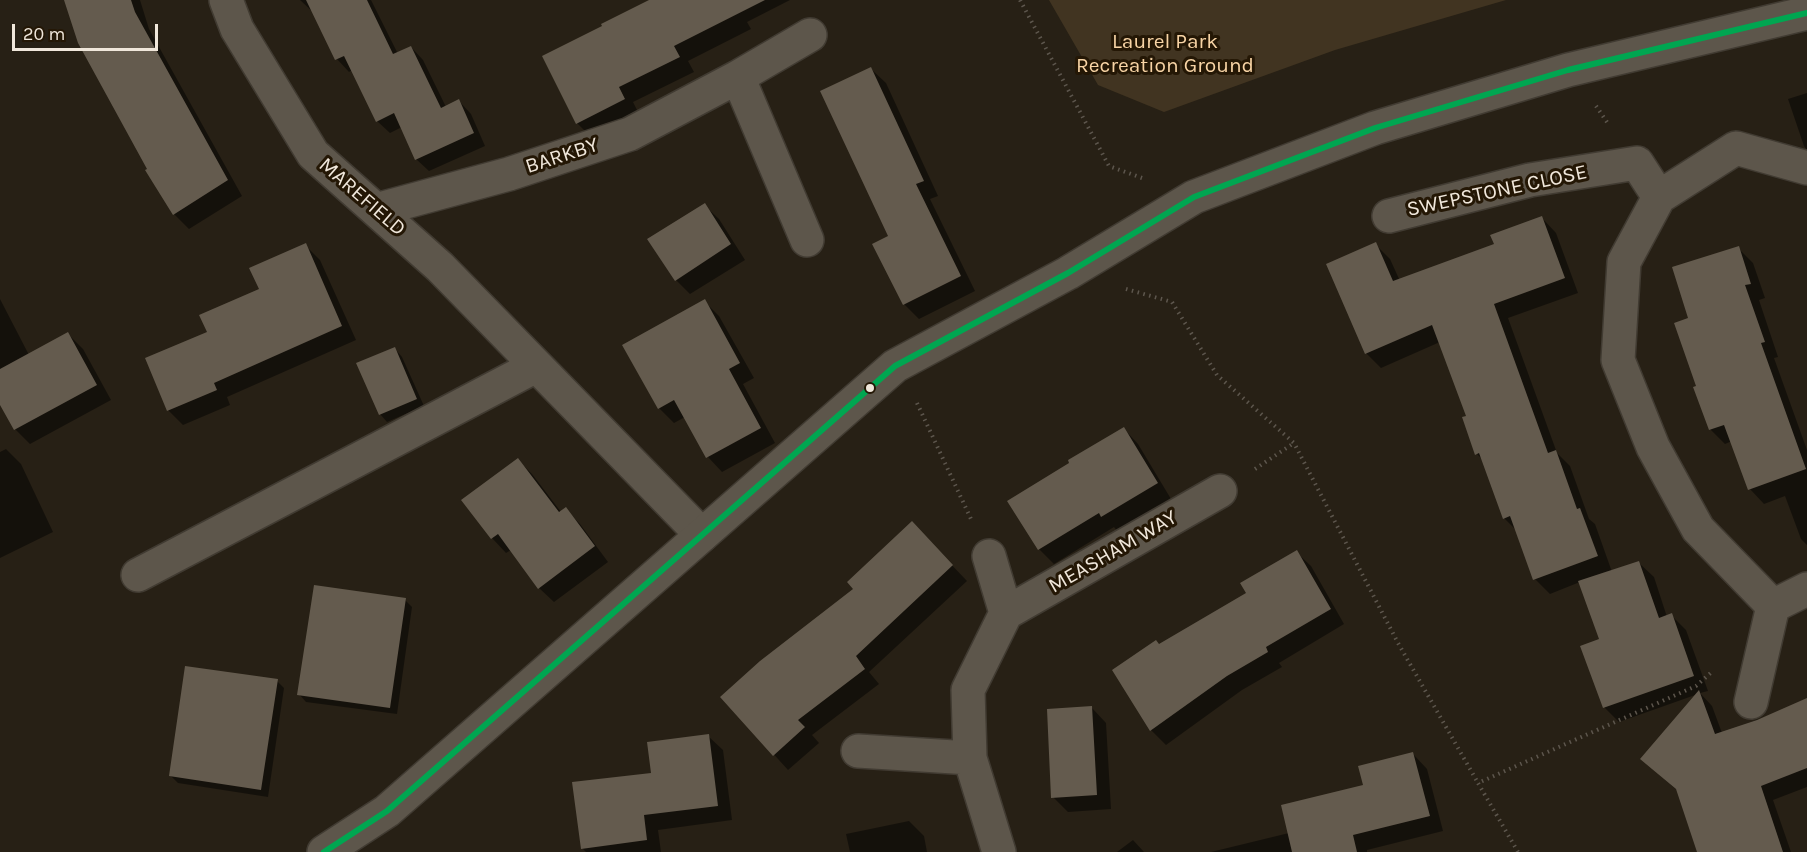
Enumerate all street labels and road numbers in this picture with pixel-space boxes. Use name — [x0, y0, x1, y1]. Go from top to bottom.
street label: BARKBY — [522, 132, 602, 180]
street label: MAREFIELD — [313, 152, 411, 242]
street label: SWEPSTONE CLOSE — [1405, 160, 1589, 222]
street label: MEASHAM WAY — [1044, 505, 1182, 599]

